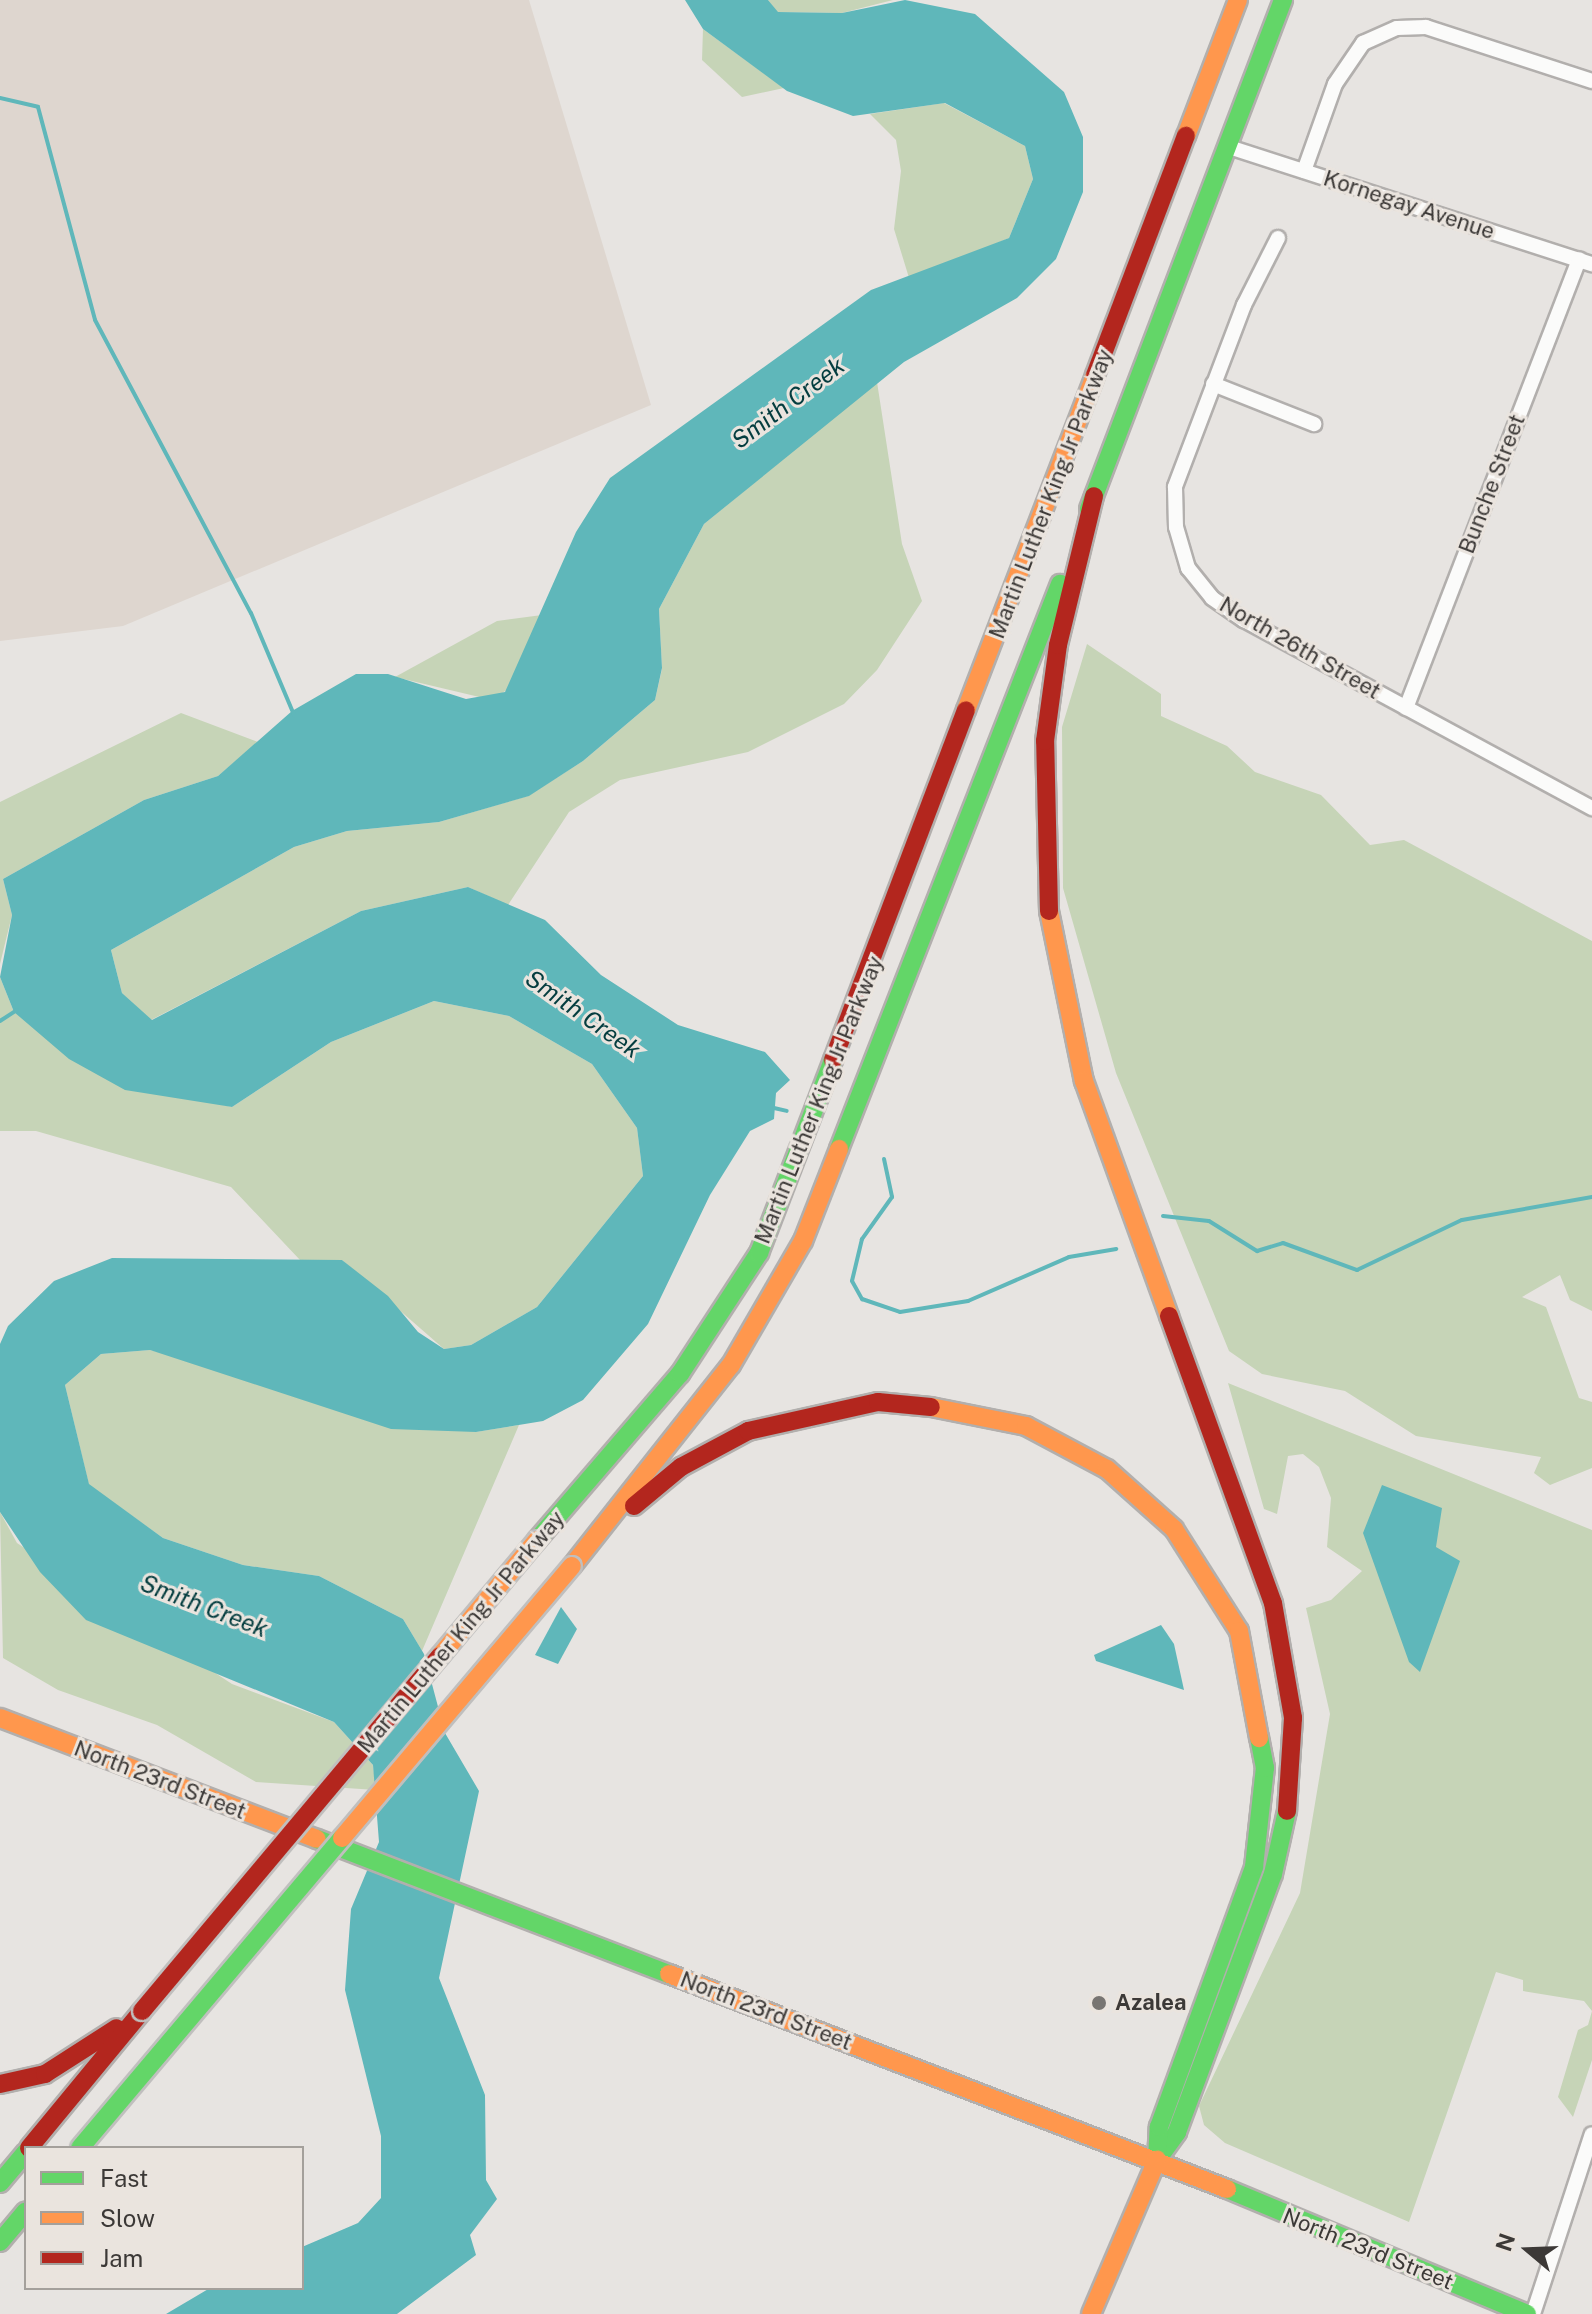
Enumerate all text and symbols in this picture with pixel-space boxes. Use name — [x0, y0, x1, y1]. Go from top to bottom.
street label: Kornegay Avenue — [1320, 165, 1498, 245]
street label: Martin Luther King Jr Parkway — [984, 346, 1118, 642]
water label: Smith Creek — [726, 351, 850, 455]
street label: Bunche Street — [1453, 411, 1531, 557]
street label: North 26th Street — [1215, 591, 1385, 705]
street label: Martin Luther King Jr Parkway — [749, 952, 889, 1248]
water label: Smith Creek — [520, 964, 646, 1064]
street label: Martin Luther King Jr Parkway — [352, 1506, 570, 1758]
water label: Smith Creek — [136, 1569, 272, 1643]
street label: North 23rd Street — [70, 1735, 250, 1825]
street label: North 23rd Street — [676, 1966, 856, 2056]
place label: Azalea — [1115, 1990, 1186, 2016]
marker: Azalea — [1090, 1994, 1108, 2012]
legend — [24, 2146, 304, 2290]
text: Fast — [100, 2164, 148, 2192]
street label: North 23rd Street — [1279, 2203, 1457, 2295]
text: Slow — [100, 2204, 155, 2232]
north arrow — [1488, 2210, 1568, 2290]
text: N — [1490, 2230, 1520, 2255]
text: Jam — [100, 2244, 143, 2272]

